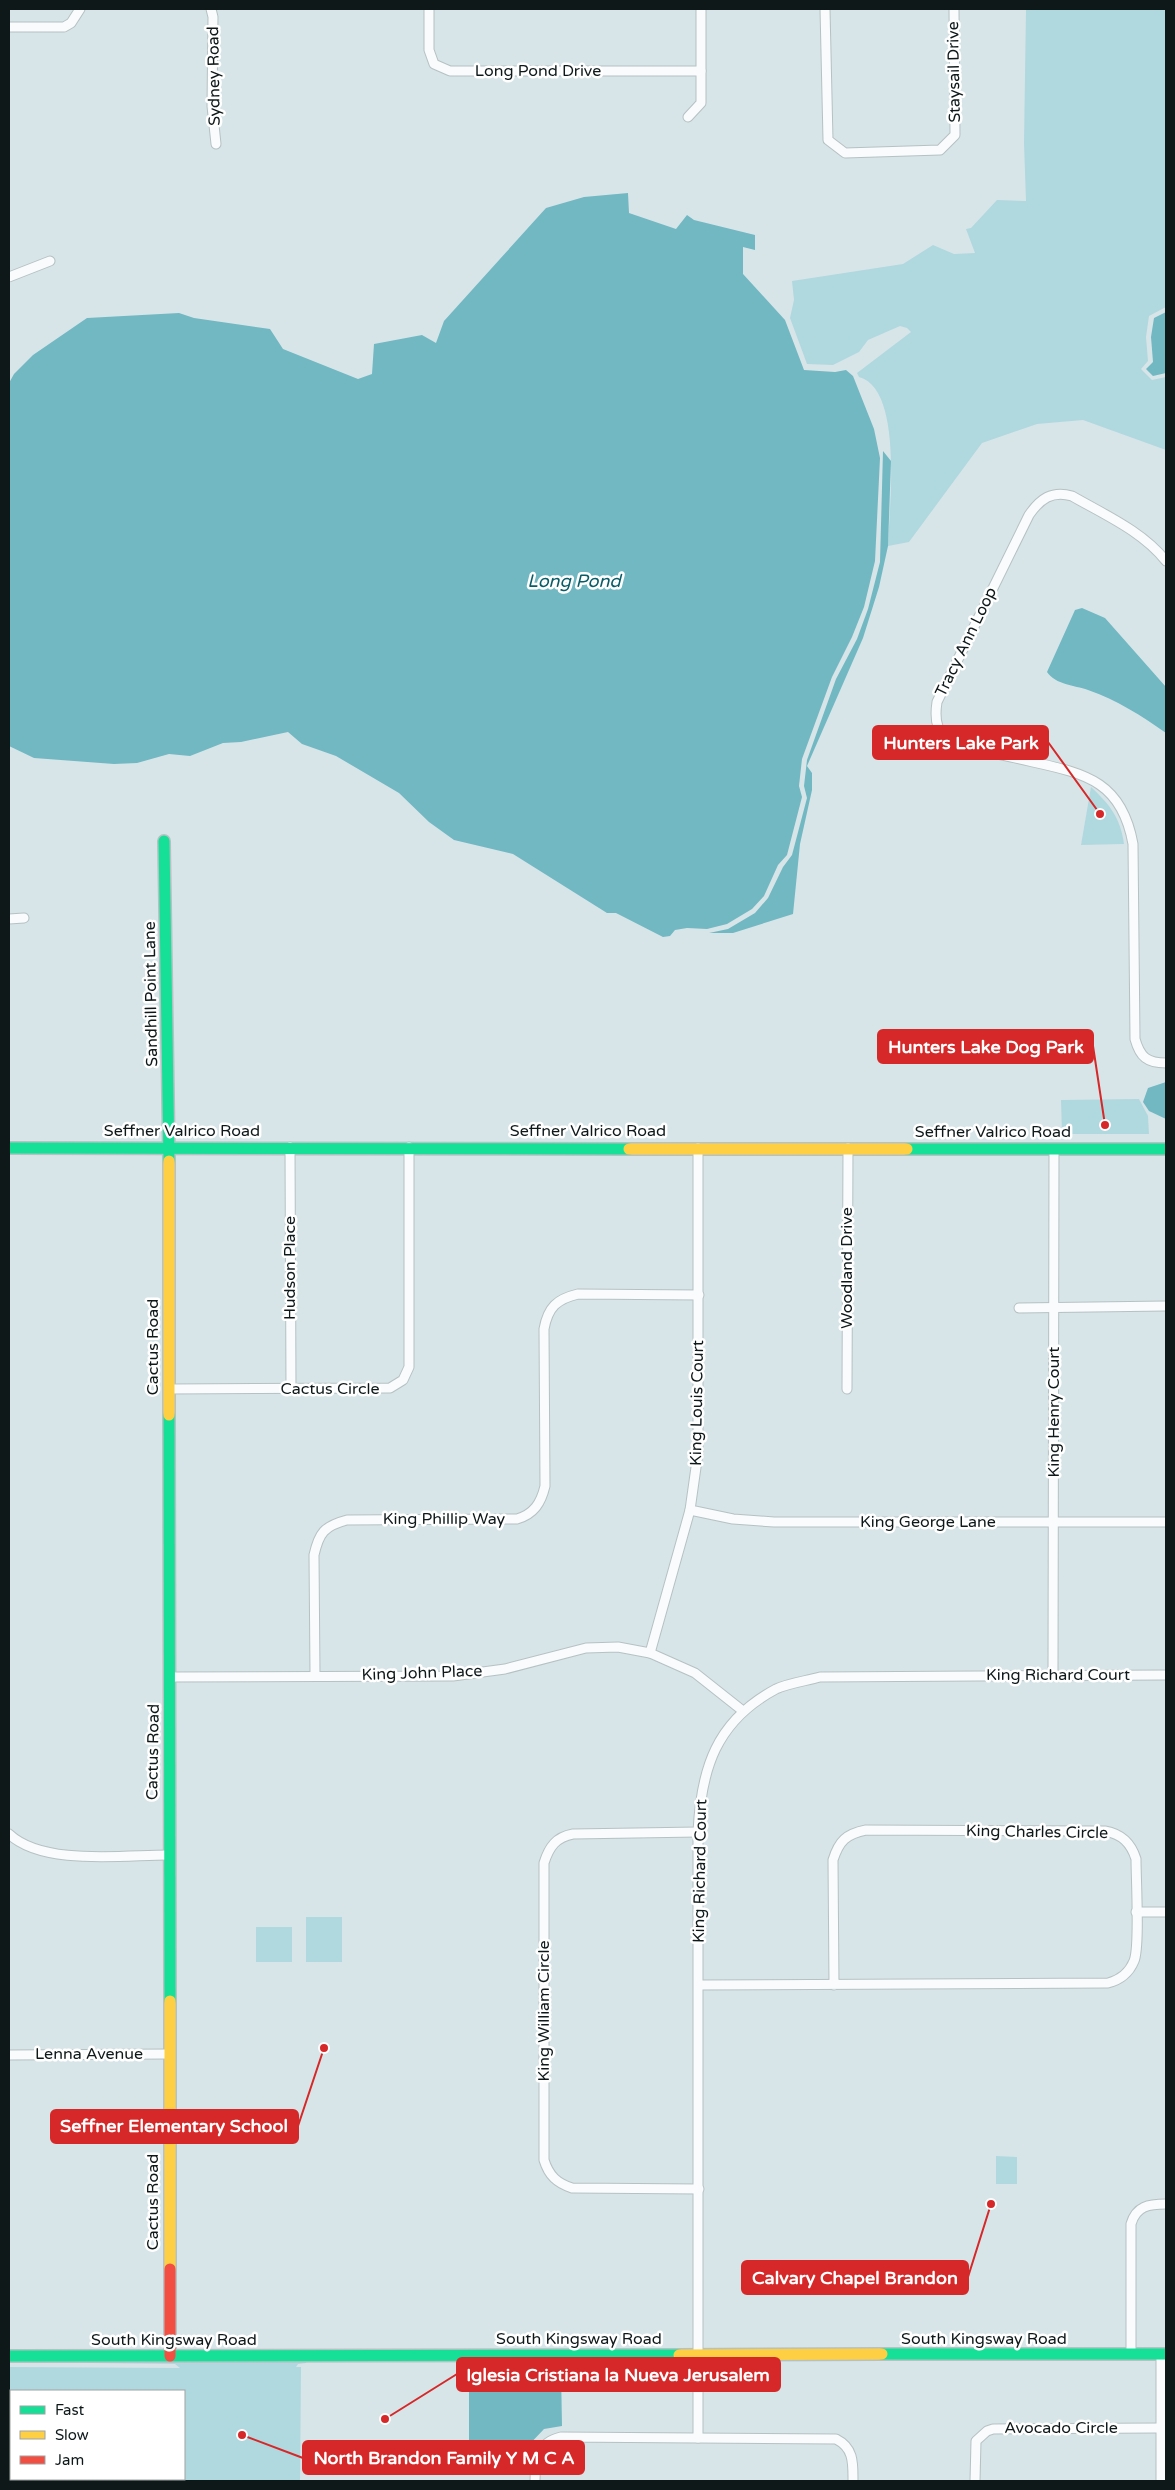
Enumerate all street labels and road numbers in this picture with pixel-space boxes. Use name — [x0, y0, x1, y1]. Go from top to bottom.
street label: Staysail Drive — [943, 21, 965, 123]
street label: Sydney Road — [203, 26, 225, 126]
street label: Long Pond Drive — [475, 61, 601, 81]
street label: Tracy Ann Loop — [931, 584, 1001, 700]
street label: Sandhill Point Lane — [140, 921, 162, 1067]
street label: Seffner Valrico Road — [104, 1121, 260, 1141]
street label: Seffner Valrico Road — [510, 1121, 666, 1141]
street label: Seffner Valrico Road — [915, 1122, 1071, 1142]
street label: Woodland Drive — [837, 1207, 857, 1329]
street label: Hudson Place — [280, 1216, 300, 1320]
street label: Cactus Road — [143, 1299, 163, 1395]
street label: King Louis Court — [686, 1340, 708, 1466]
street label: King Henry Court — [1044, 1347, 1064, 1477]
street label: Cactus Circle — [281, 1379, 379, 1399]
street label: King Phillip Way — [383, 1509, 506, 1529]
street label: King George Lane — [860, 1512, 996, 1532]
street label: King John Place — [361, 1661, 483, 1685]
street label: King Richard Court — [986, 1665, 1130, 1685]
street label: Cactus Road — [142, 1704, 164, 1800]
street label: King Richard Court — [689, 1799, 711, 1943]
street label: King Charles Circle — [966, 1821, 1108, 1843]
street label: King William Circle — [534, 1940, 554, 2082]
street label: Lenna Avenue — [35, 2044, 143, 2064]
street label: Cactus Road — [143, 2154, 163, 2250]
street label: South Kingsway Road — [496, 2329, 662, 2349]
street label: South Kingsway Road — [901, 2329, 1067, 2349]
street label: South Kingsway Road — [91, 2330, 257, 2350]
street label: Avocado Circle — [1004, 2418, 1118, 2438]

